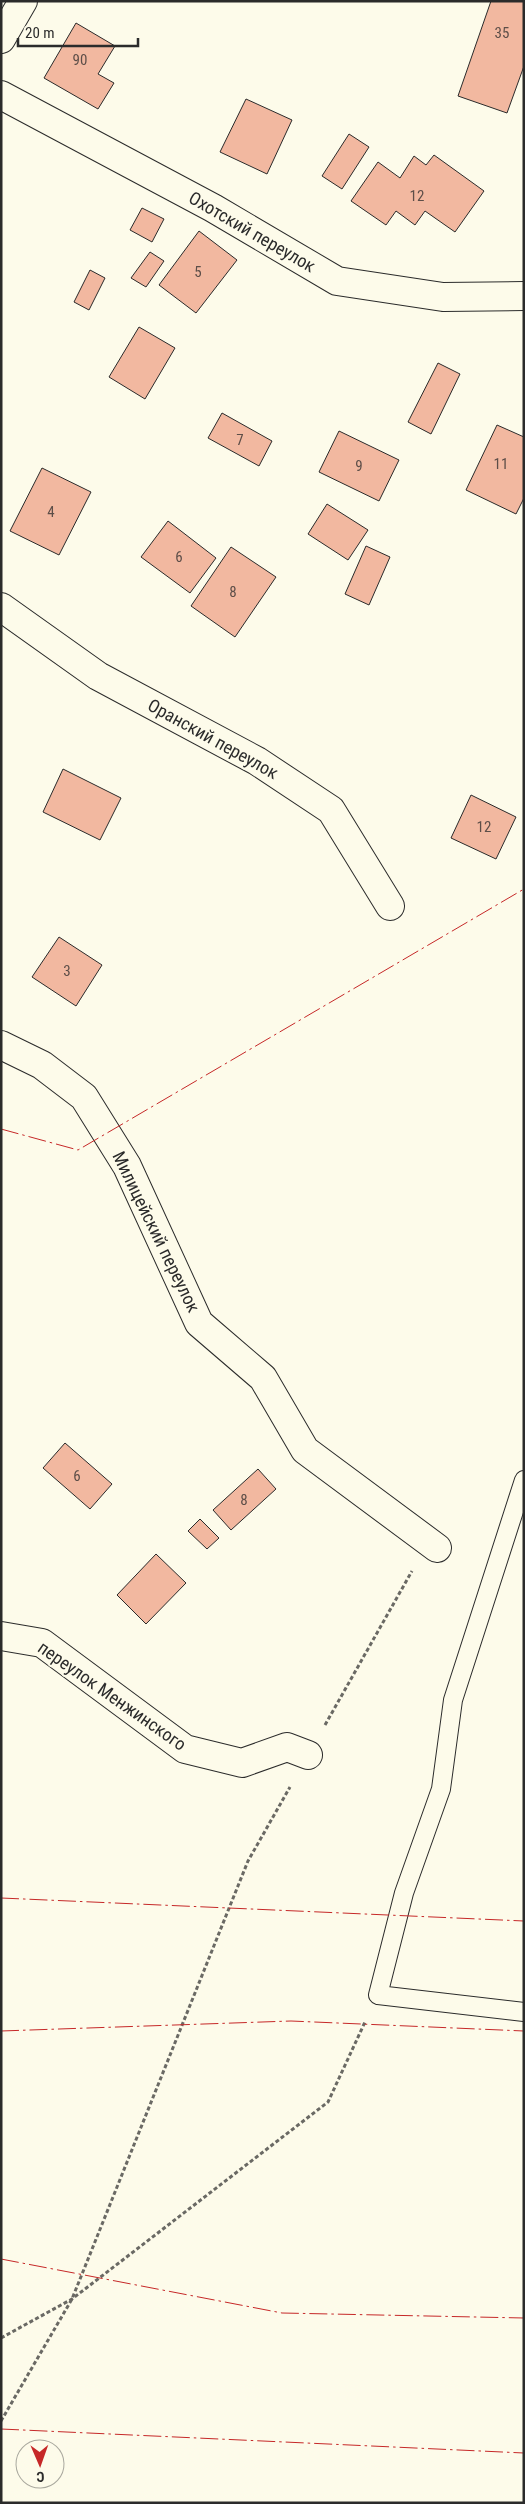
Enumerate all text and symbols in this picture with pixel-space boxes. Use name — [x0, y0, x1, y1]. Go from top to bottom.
scale bar — [18, 15, 138, 47]
text: 20 m — [25, 24, 55, 42]
house number: 35 — [495, 24, 509, 42]
house number: 90 — [73, 51, 87, 69]
street label: Охотский переулок — [185, 187, 320, 276]
house number: 12 — [410, 187, 424, 205]
house number: 5 — [194, 263, 202, 281]
house number: 7 — [236, 431, 244, 449]
house number: 11 — [494, 455, 508, 473]
house number: 9 — [355, 457, 363, 475]
house number: 4 — [47, 503, 55, 521]
house number: 6 — [175, 548, 183, 566]
house number: 8 — [229, 583, 237, 601]
street label: Оранский переулок — [144, 694, 282, 783]
house number: 12 — [477, 818, 491, 836]
house number: 3 — [63, 962, 71, 980]
street label: Милицейский переулок — [108, 1148, 205, 1316]
house number: 6 — [73, 1467, 81, 1485]
house number: 8 — [240, 1491, 248, 1509]
street label: переулок Менжинского — [34, 1637, 190, 1755]
north arrow — [15, 2439, 65, 2489]
text: С — [36, 2469, 45, 2485]

